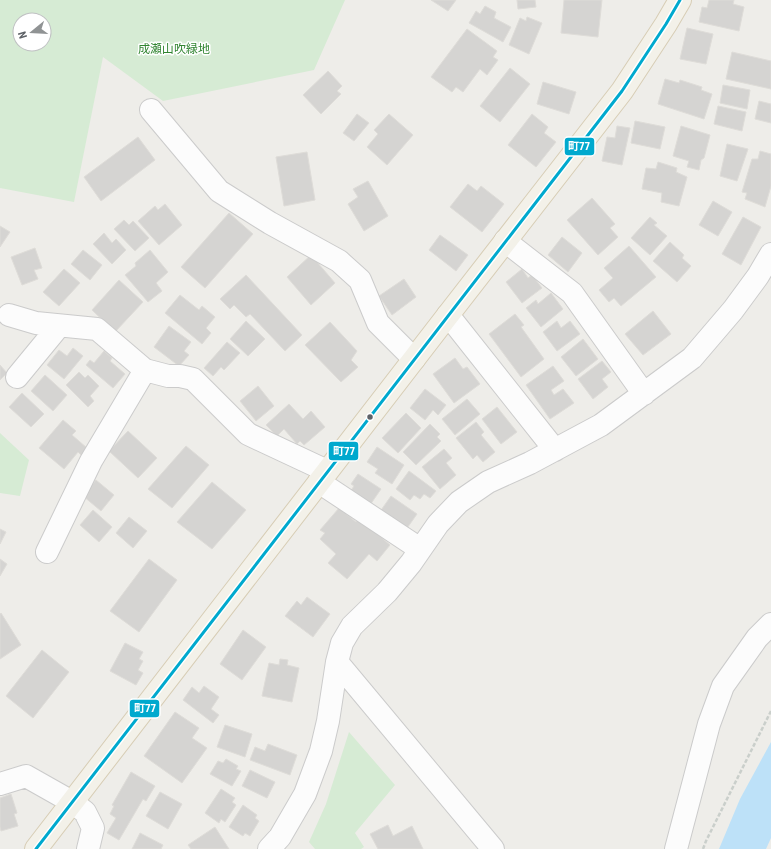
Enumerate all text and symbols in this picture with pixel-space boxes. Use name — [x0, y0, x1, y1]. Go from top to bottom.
north arrow — [12, 12, 52, 52]
text: N — [16, 29, 30, 40]
park label: 成瀬山吹緑地 — [138, 42, 210, 56]
line badge: 町77 — [564, 137, 595, 156]
text: 町77 — [568, 140, 590, 153]
unlabelled marker — [365, 412, 375, 422]
line badge: 町77 — [328, 441, 359, 461]
text: 町77 — [333, 445, 355, 458]
line badge: 町77 — [129, 699, 160, 718]
text: 町77 — [134, 702, 156, 715]

